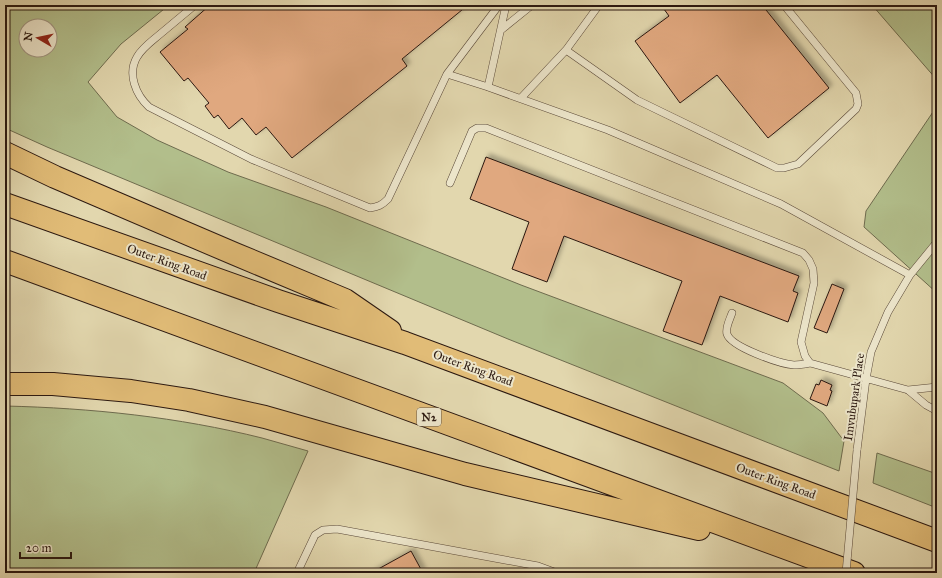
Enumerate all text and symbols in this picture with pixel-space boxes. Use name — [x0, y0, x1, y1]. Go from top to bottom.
north arrow — [18, 18, 58, 58]
text: N — [21, 30, 36, 42]
street label: Outer Ring Road — [125, 241, 209, 284]
street label: Outer Ring Road — [431, 347, 515, 390]
street label: Imvubupark Place — [841, 352, 867, 442]
road number: N2 — [417, 408, 441, 426]
street label: Outer Ring Road — [734, 460, 818, 503]
scale bar — [20, 534, 71, 560]
text: 20 m — [26, 541, 52, 555]

